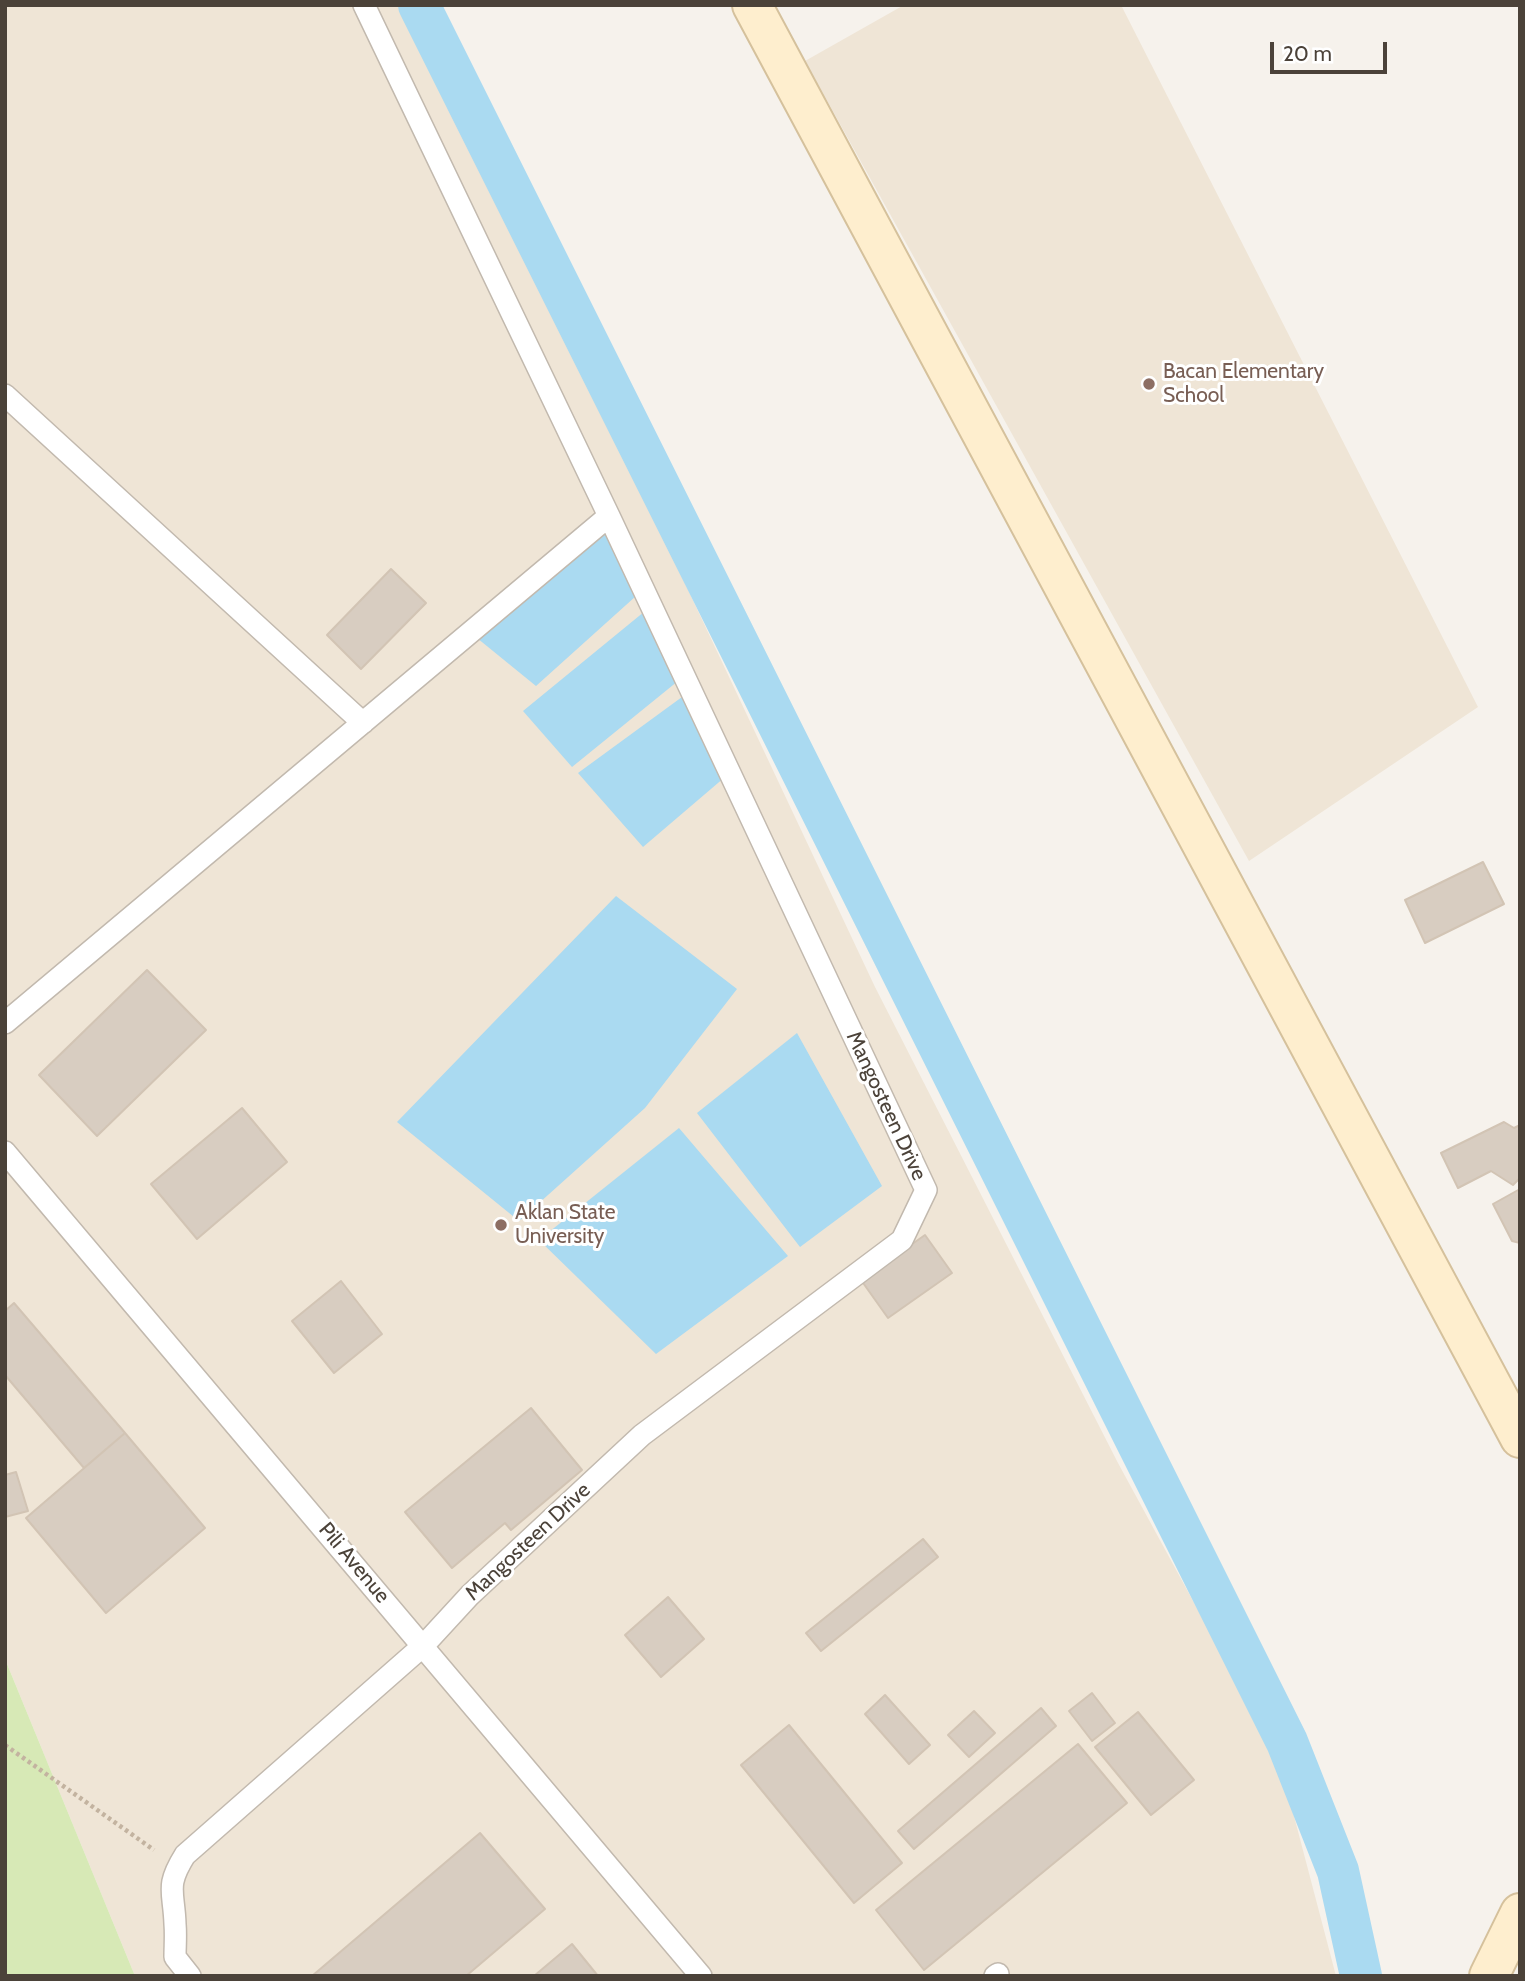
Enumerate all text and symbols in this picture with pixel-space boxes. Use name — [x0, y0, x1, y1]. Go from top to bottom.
scale bar — [1273, 28, 1390, 72]
text: 20 m — [1283, 41, 1332, 66]
place label: Bacan Elementary School — [1163, 359, 1324, 409]
marker: Bacan Elementary School — [1141, 376, 1157, 392]
street label: Mangosteen Drive — [840, 1027, 932, 1185]
place label: Aklan State University — [515, 1200, 615, 1250]
marker: Aklan State University — [493, 1217, 509, 1233]
street label: Mangosteen Drive — [460, 1478, 596, 1606]
street label: Pili Avenue — [313, 1518, 395, 1608]

